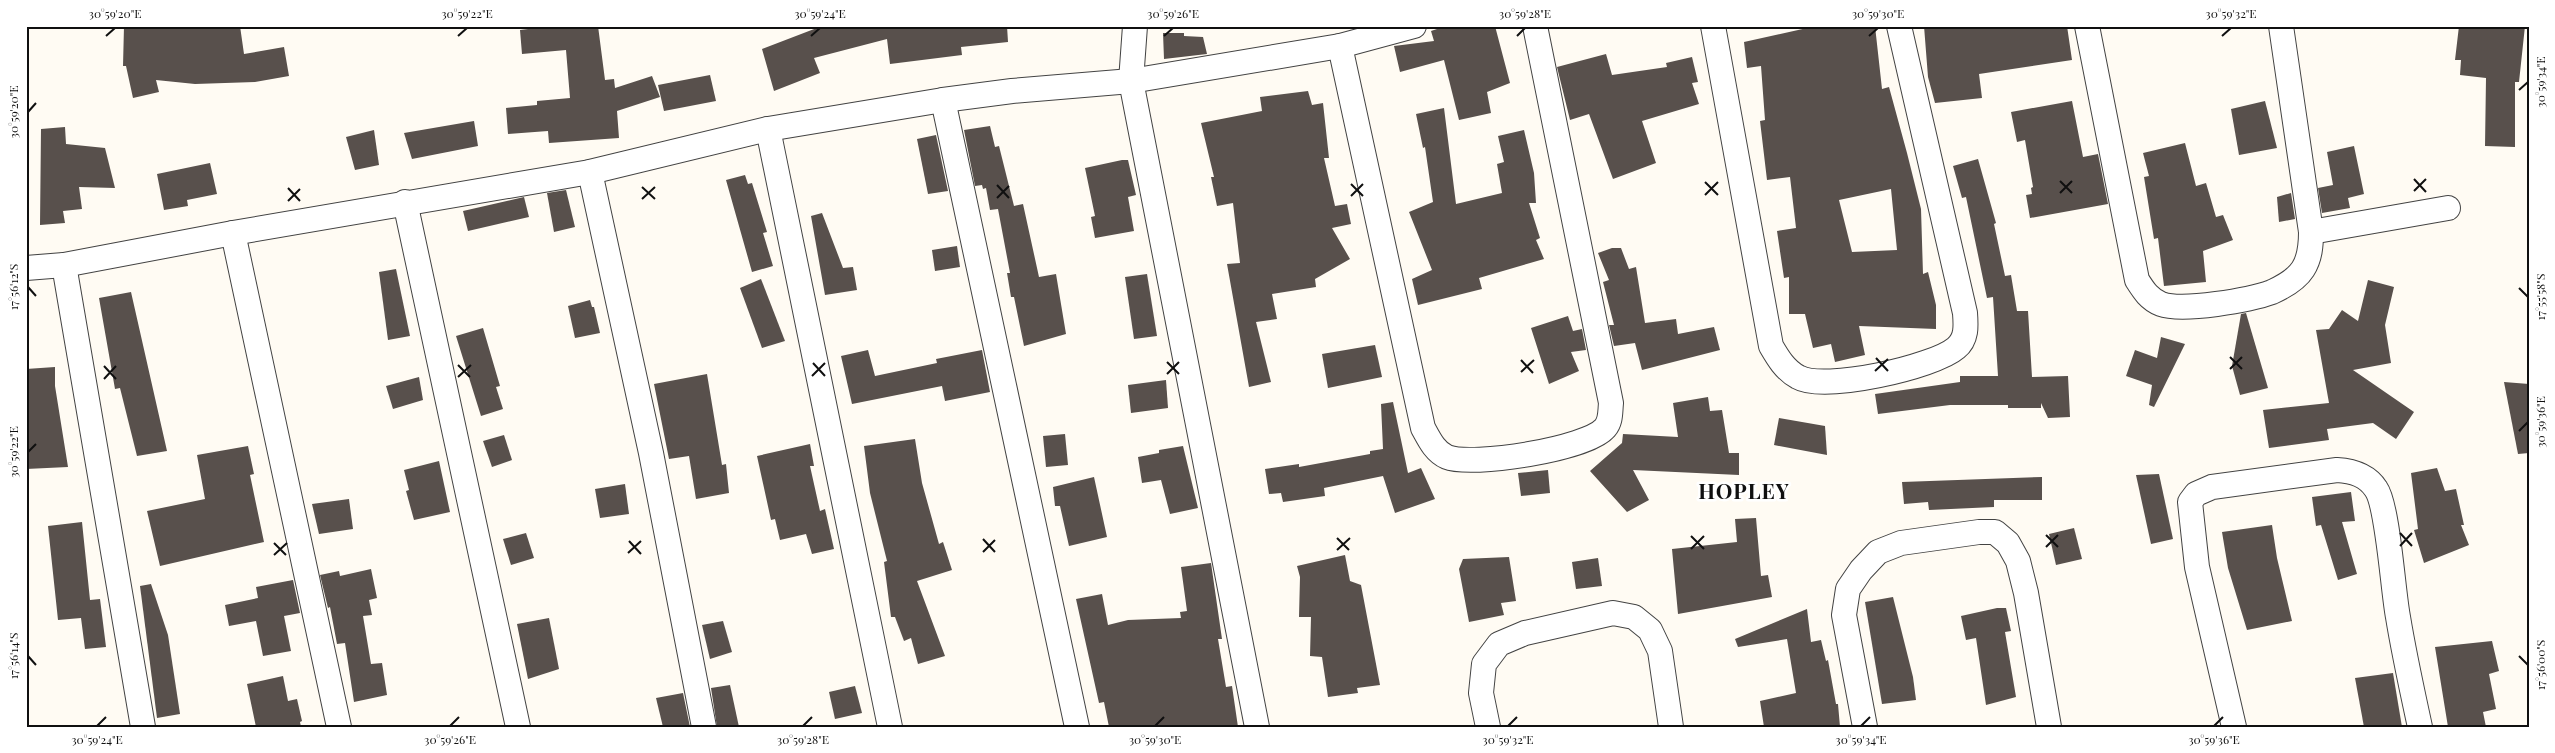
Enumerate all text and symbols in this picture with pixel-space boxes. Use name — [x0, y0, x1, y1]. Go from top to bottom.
text: 30°59'20"E — [88, 5, 142, 21]
text: 30°59'22"E — [441, 5, 493, 21]
text: 30°59'24"E — [794, 5, 846, 21]
text: 30°59'26"E — [1147, 5, 1199, 21]
text: 30°59'28"E — [1499, 5, 1551, 21]
text: 30°59'30"E — [1852, 5, 1904, 21]
text: 30°59'32"E — [2205, 5, 2257, 21]
text: 30°59'34"E — [2532, 56, 2548, 108]
text: 30°59'20"E — [5, 85, 21, 139]
text: 17°56'12"S — [5, 264, 21, 310]
text: 17°55'58"S — [2532, 274, 2548, 320]
text: 30°59'36"E — [2532, 396, 2548, 448]
text: 30°59'22"E — [5, 426, 21, 478]
district label: HOPLEY — [1698, 476, 1790, 504]
text: 17°56'14"S — [5, 633, 21, 679]
text: 17°56'00"S — [2532, 640, 2548, 690]
text: 30°59'24"E — [71, 731, 123, 747]
text: 30°59'26"E — [424, 731, 476, 747]
text: 30°59'28"E — [777, 731, 829, 747]
text: 30°59'30"E — [1129, 731, 1181, 747]
text: 30°59'32"E — [1482, 731, 1534, 747]
text: 30°59'34"E — [1835, 731, 1887, 747]
text: 30°59'36"E — [2188, 731, 2240, 747]

